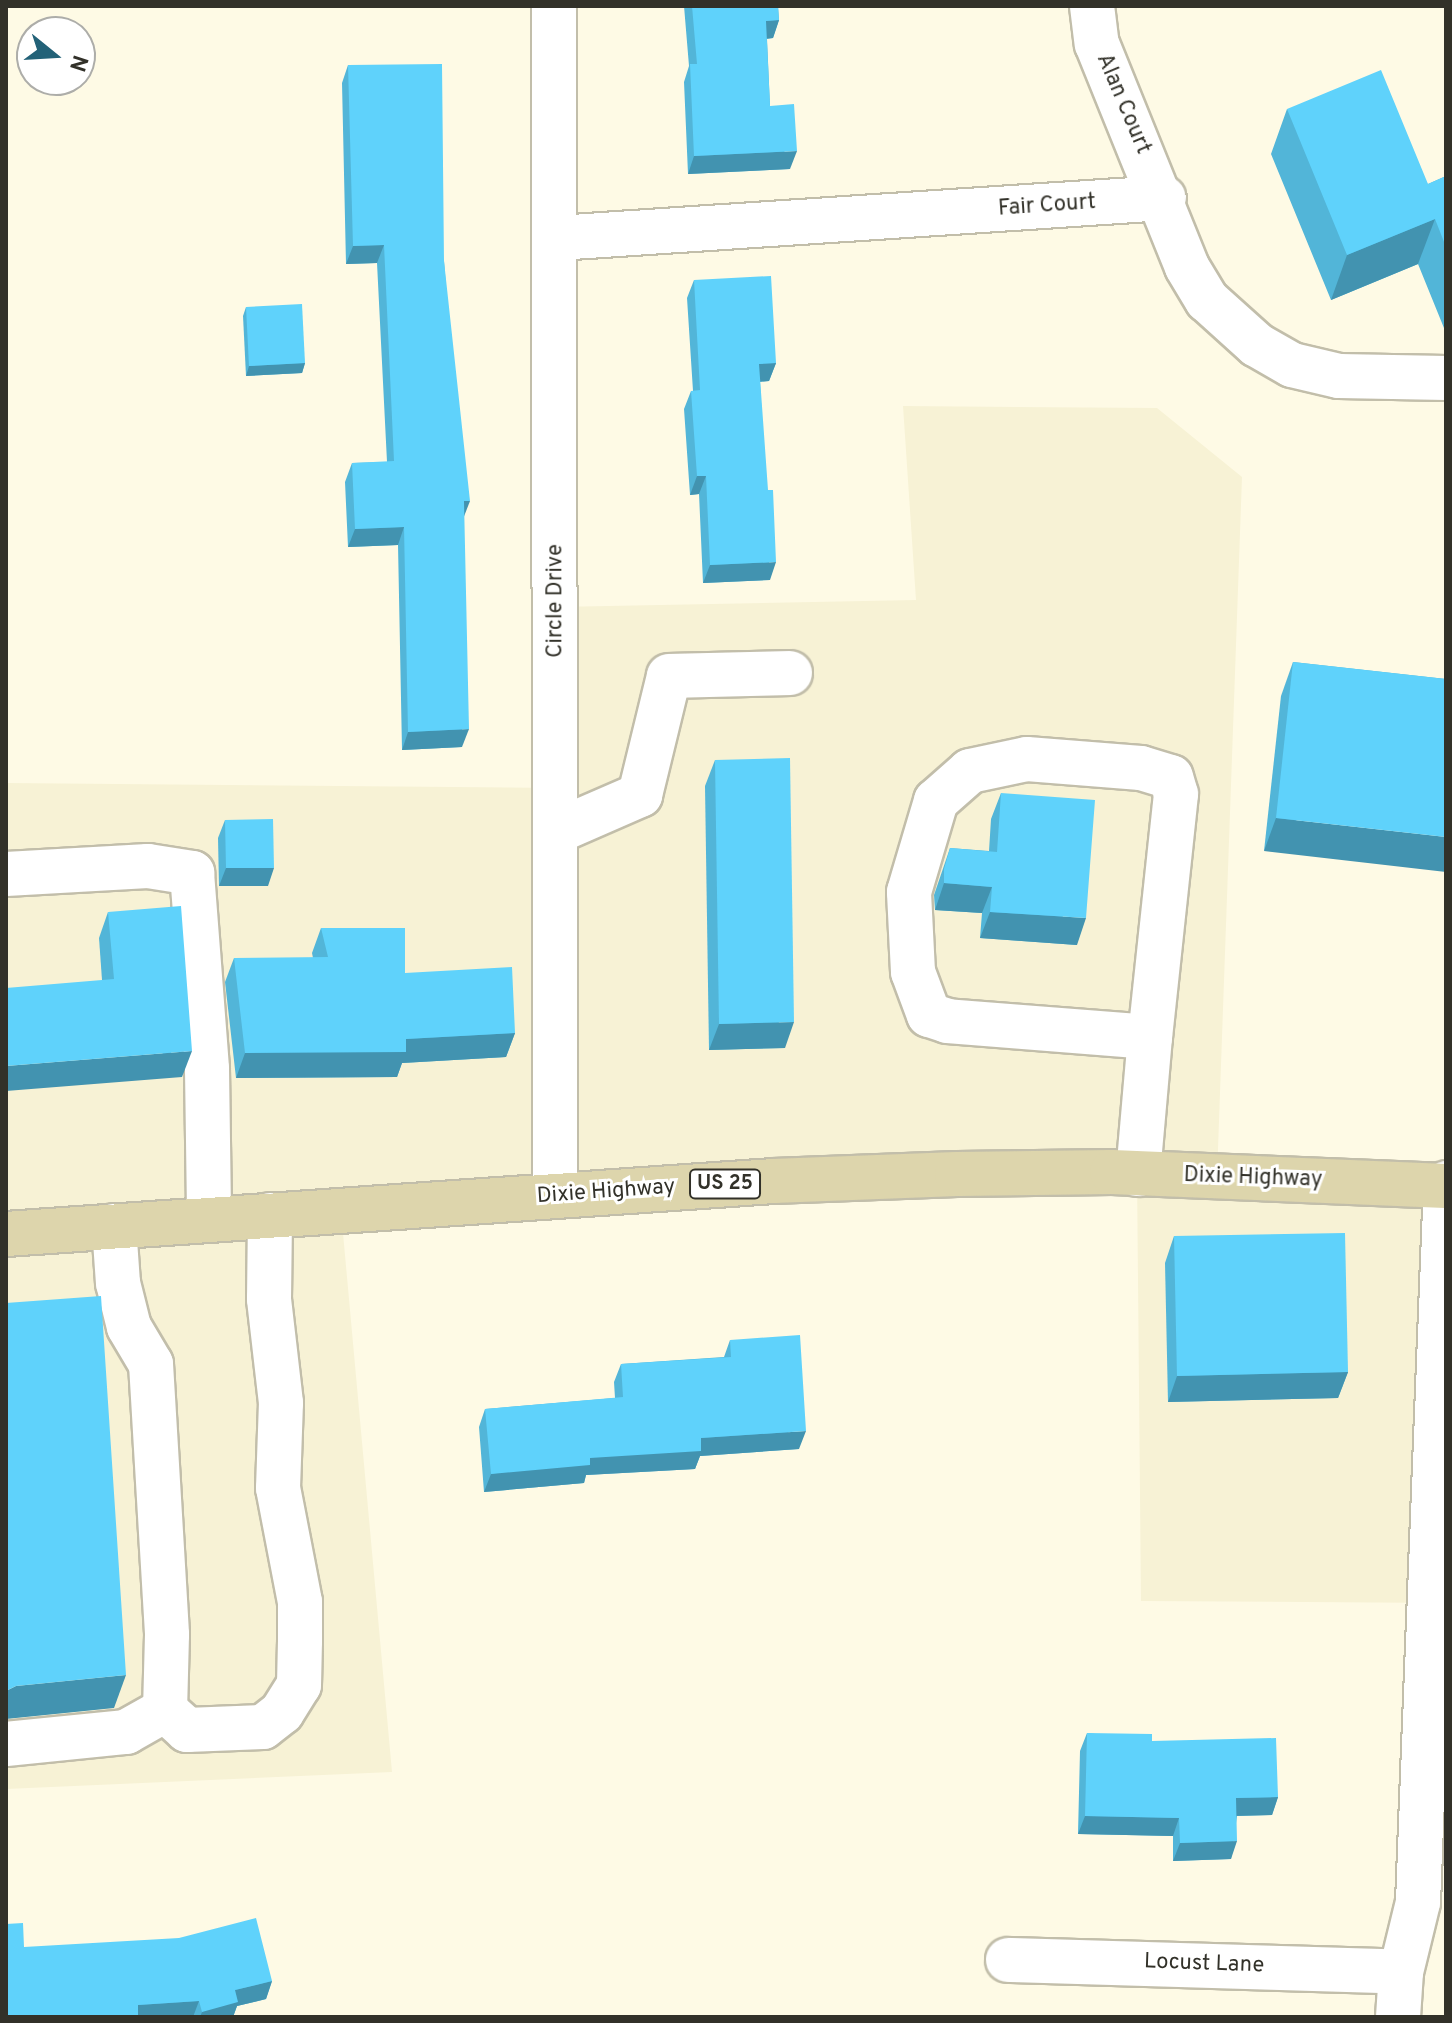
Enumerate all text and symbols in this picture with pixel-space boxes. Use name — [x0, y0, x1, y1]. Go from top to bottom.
north arrow — [16, 16, 96, 96]
street label: Alan Court — [1090, 50, 1156, 158]
text: N — [62, 51, 93, 75]
street label: Fair Court — [997, 189, 1097, 223]
street label: Circle Drive — [543, 544, 569, 658]
street label: Dixie Highway — [1183, 1162, 1323, 1194]
road number: US 25 — [689, 1168, 761, 1200]
street label: Dixie Highway — [536, 1174, 676, 1210]
street label: Locust Lane — [1143, 1949, 1265, 1979]

